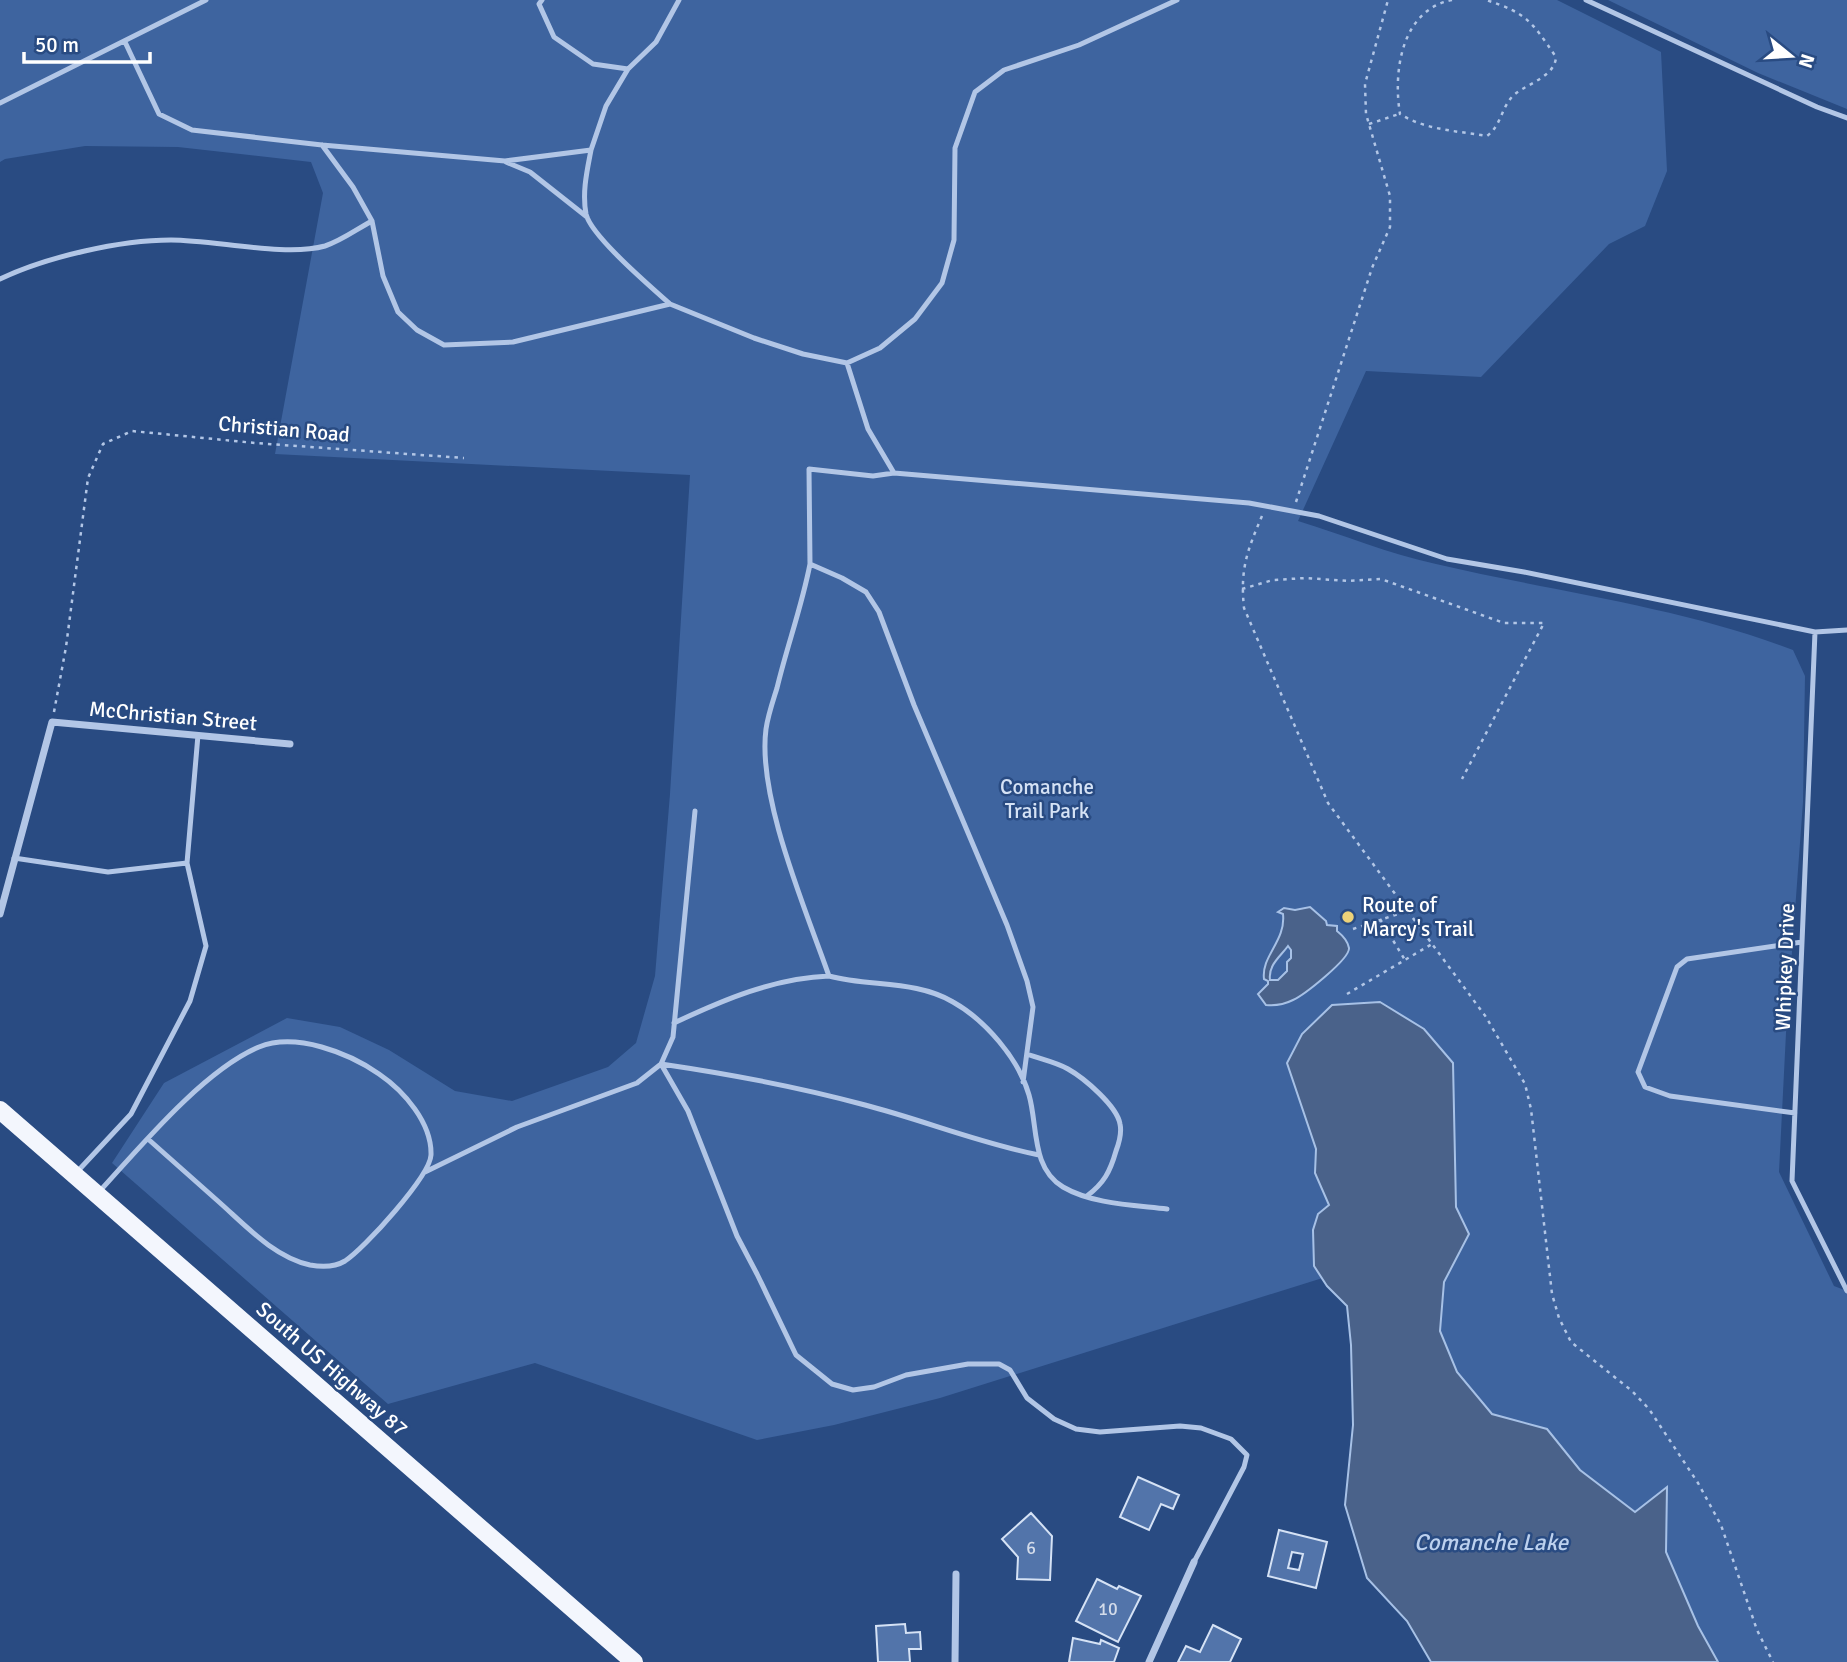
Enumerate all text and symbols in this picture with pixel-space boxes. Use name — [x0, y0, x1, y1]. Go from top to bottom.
scale bar — [24, 21, 150, 65]
north arrow — [1756, 21, 1826, 91]
text: 50 m — [35, 32, 79, 58]
text: N — [1793, 51, 1820, 71]
street label: Christian Road — [217, 410, 351, 448]
street label: McChristian Street — [88, 696, 258, 736]
park label: Comanche Trail Park — [1000, 774, 1094, 824]
place label: Route of Marcy's Trail — [1362, 892, 1474, 942]
street label: Whipkey Drive — [1770, 903, 1800, 1031]
marker: Route of Marcy's Trail — [1340, 909, 1356, 925]
street label: South US Highway 87 — [251, 1296, 413, 1442]
water label: Comanche Lake — [1414, 1528, 1570, 1557]
house number: 6 — [1026, 1537, 1036, 1559]
house number: 10 — [1098, 1598, 1118, 1620]

